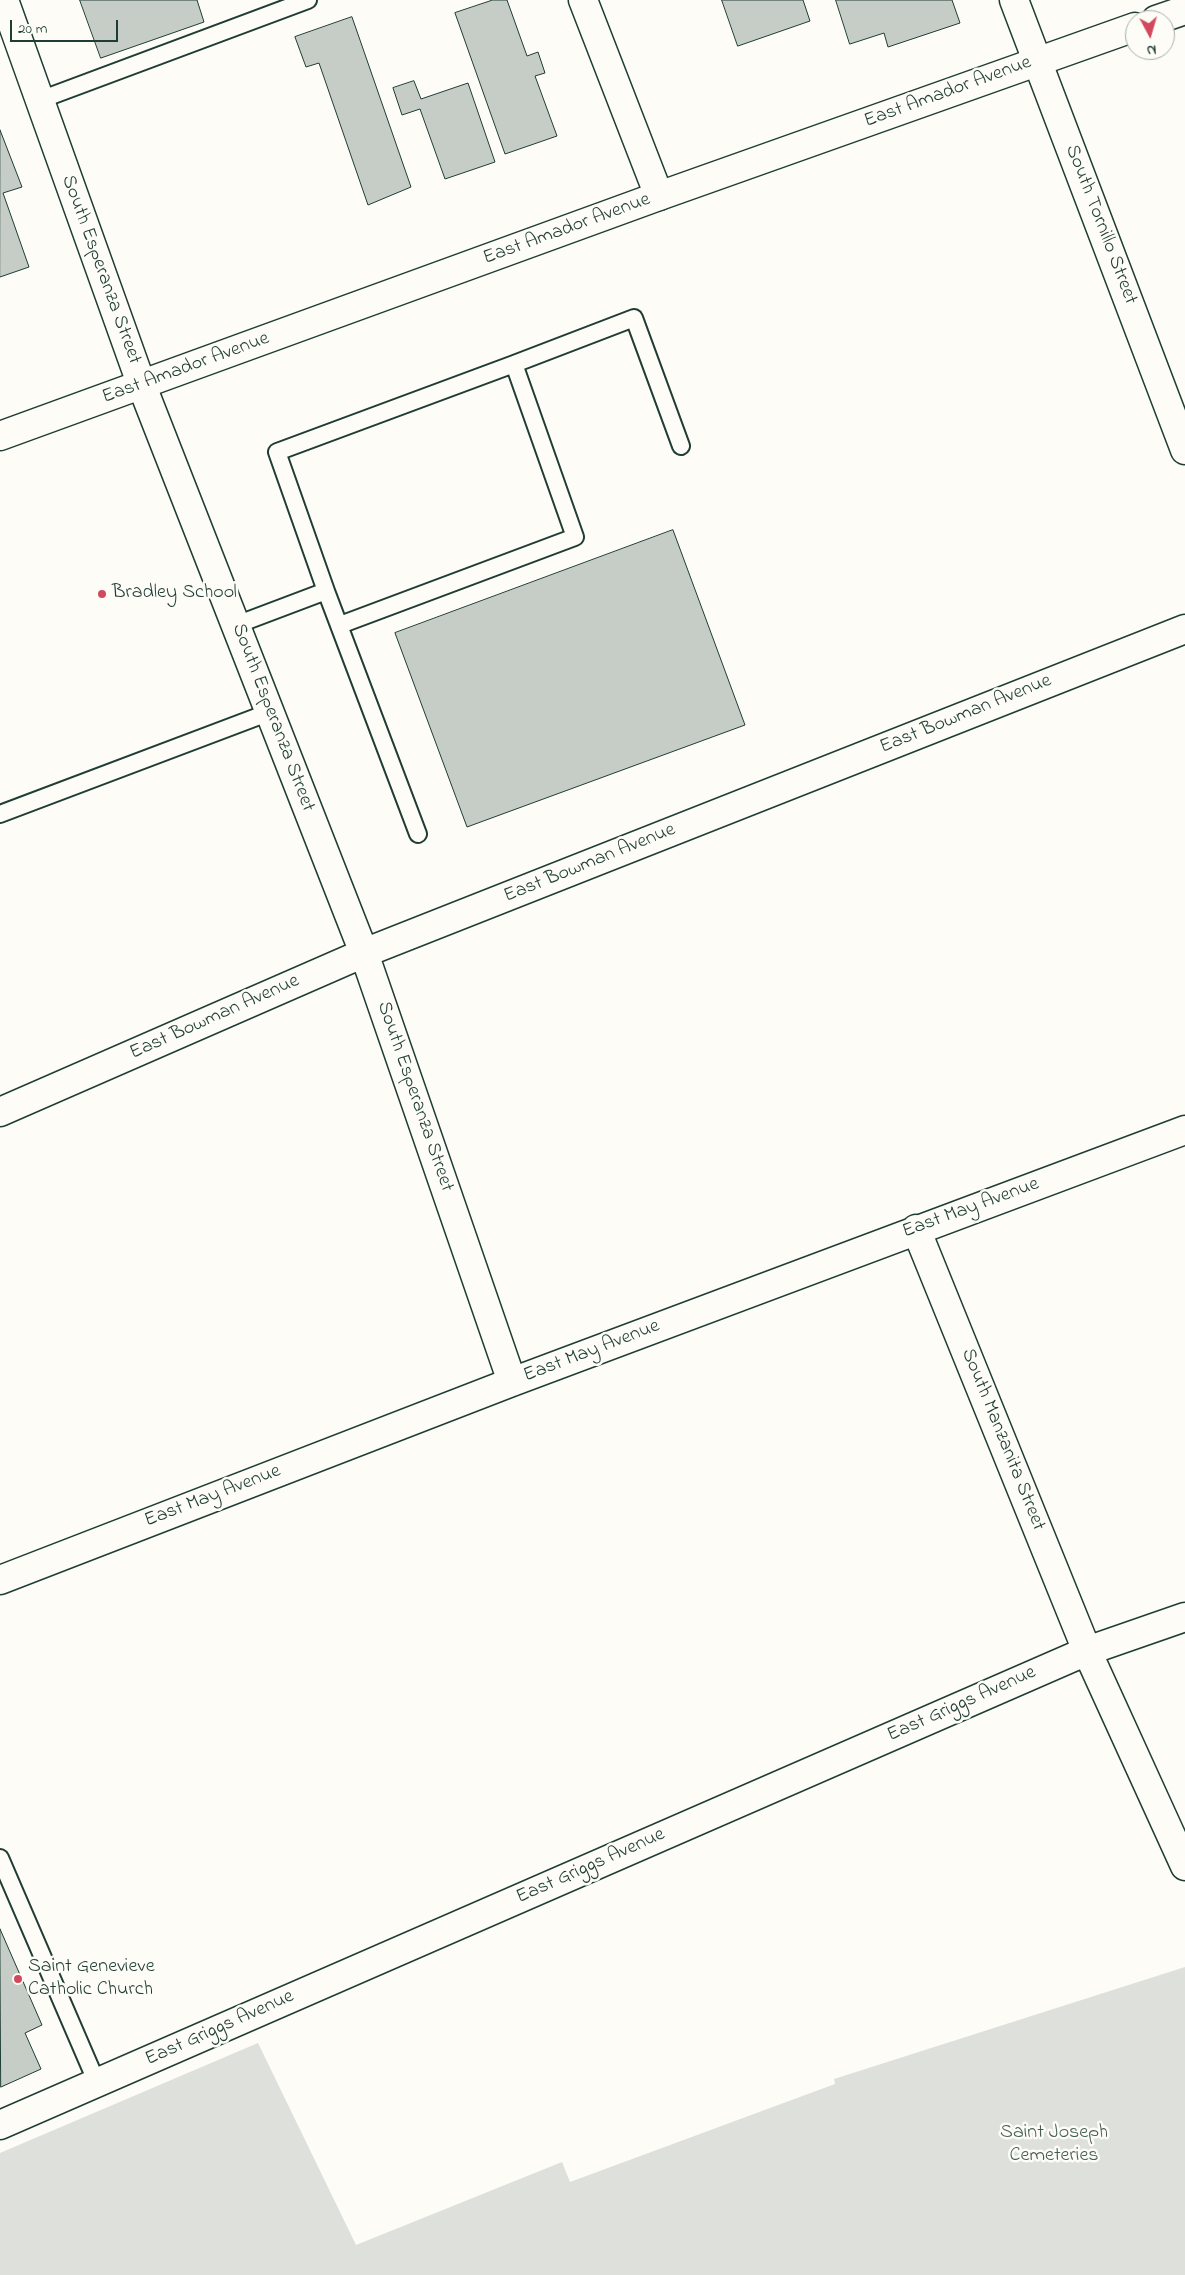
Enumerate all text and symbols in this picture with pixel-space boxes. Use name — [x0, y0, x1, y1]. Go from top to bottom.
scale bar — [12, 10, 120, 42]
north arrow — [1125, 10, 1175, 60]
text: 20 m — [18, 18, 47, 40]
text: N — [1146, 38, 1157, 60]
street label: East Amador Avenue — [861, 52, 1035, 134]
street label: South Tornillo Street — [1059, 142, 1141, 308]
street label: South Esperanza Street — [55, 172, 145, 368]
street label: East Amador Avenue — [480, 189, 654, 271]
street label: East Amador Avenue — [99, 328, 273, 410]
place label: Bradley School — [112, 582, 237, 606]
marker: Bradley School — [96, 588, 108, 600]
street label: South Esperanza Street — [225, 621, 319, 815]
street label: East Bowman Avenue — [877, 670, 1055, 760]
street label: East Bowman Avenue — [501, 819, 679, 909]
street label: East Bowman Avenue — [127, 970, 303, 1066]
street label: South Esperanza Street — [370, 999, 458, 1195]
street label: East May Avenue — [899, 1173, 1043, 1245]
street label: East May Avenue — [521, 1315, 663, 1389]
street label: South Manzanita Street — [954, 1345, 1050, 1535]
street label: East May Avenue — [142, 1460, 284, 1534]
street label: East Griggs Avenue — [884, 1661, 1040, 1749]
street label: East Griggs Avenue — [513, 1823, 669, 1911]
place label: Saint Genevieve Catholic Church — [28, 1956, 155, 2003]
marker: Saint Genevieve Catholic Church — [12, 1973, 24, 1985]
street label: East Griggs Avenue — [142, 1985, 298, 2073]
park label: Saint Joseph Cemeteries — [1000, 2122, 1108, 2169]

